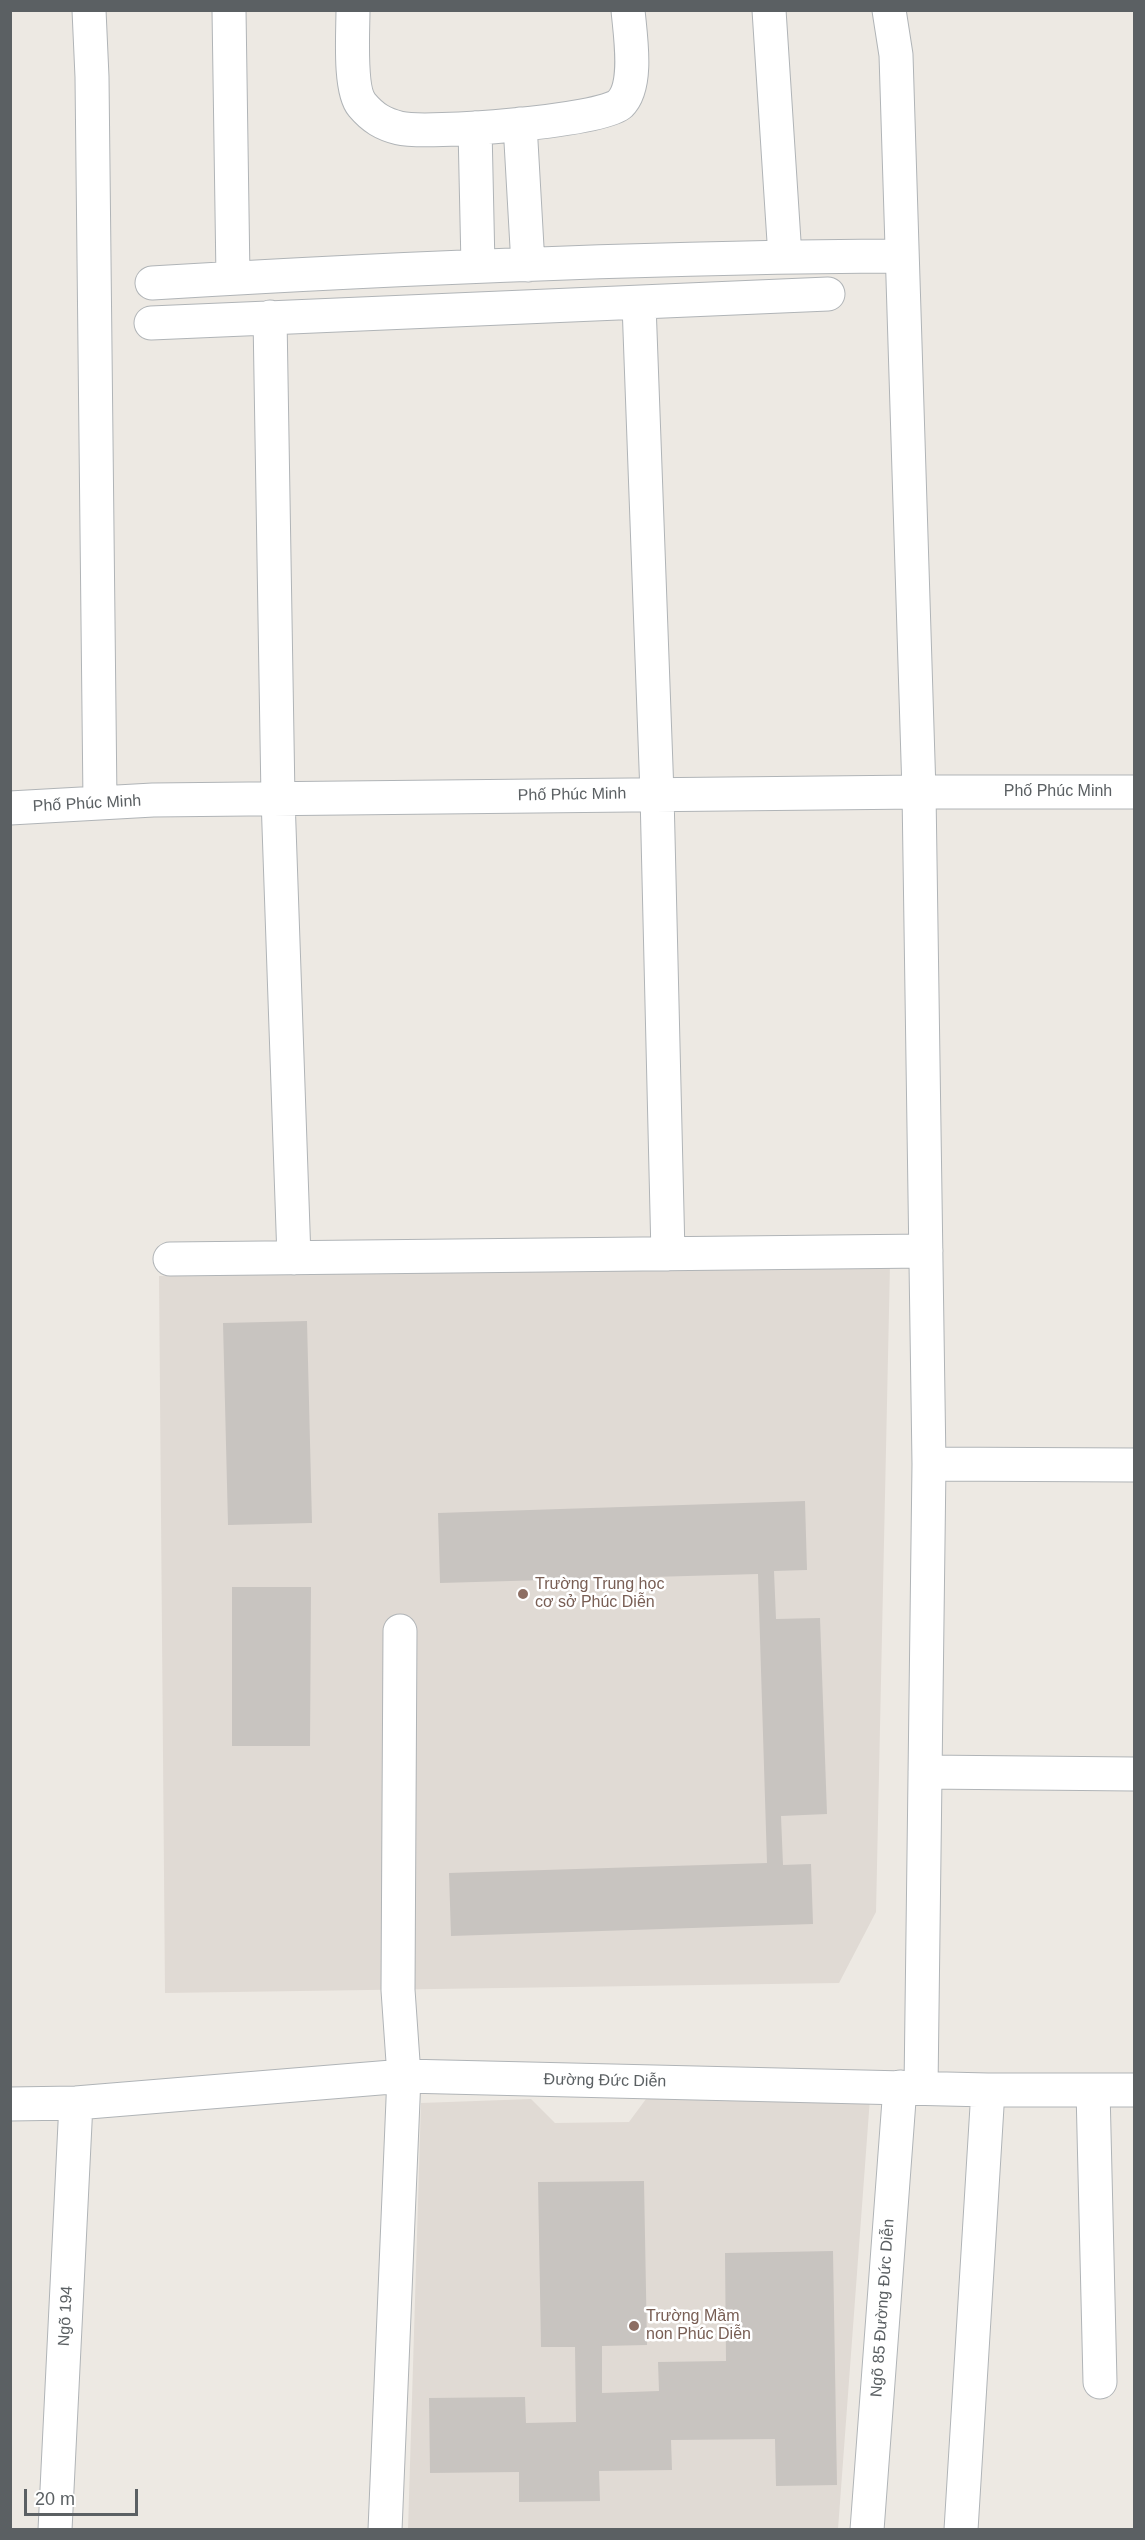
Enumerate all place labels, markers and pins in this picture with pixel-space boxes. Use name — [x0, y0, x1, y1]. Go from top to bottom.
place label: Trường Trung học cơ sở Phúc Diễn — [535, 1575, 664, 1613]
marker: Trường Trung học cơ sở Phúc Diễn — [516, 1587, 530, 1601]
place label: Trường Mầm non Phúc Diễn — [646, 2307, 751, 2345]
marker: Trường Mầm non Phúc Diễn — [627, 2319, 641, 2333]

